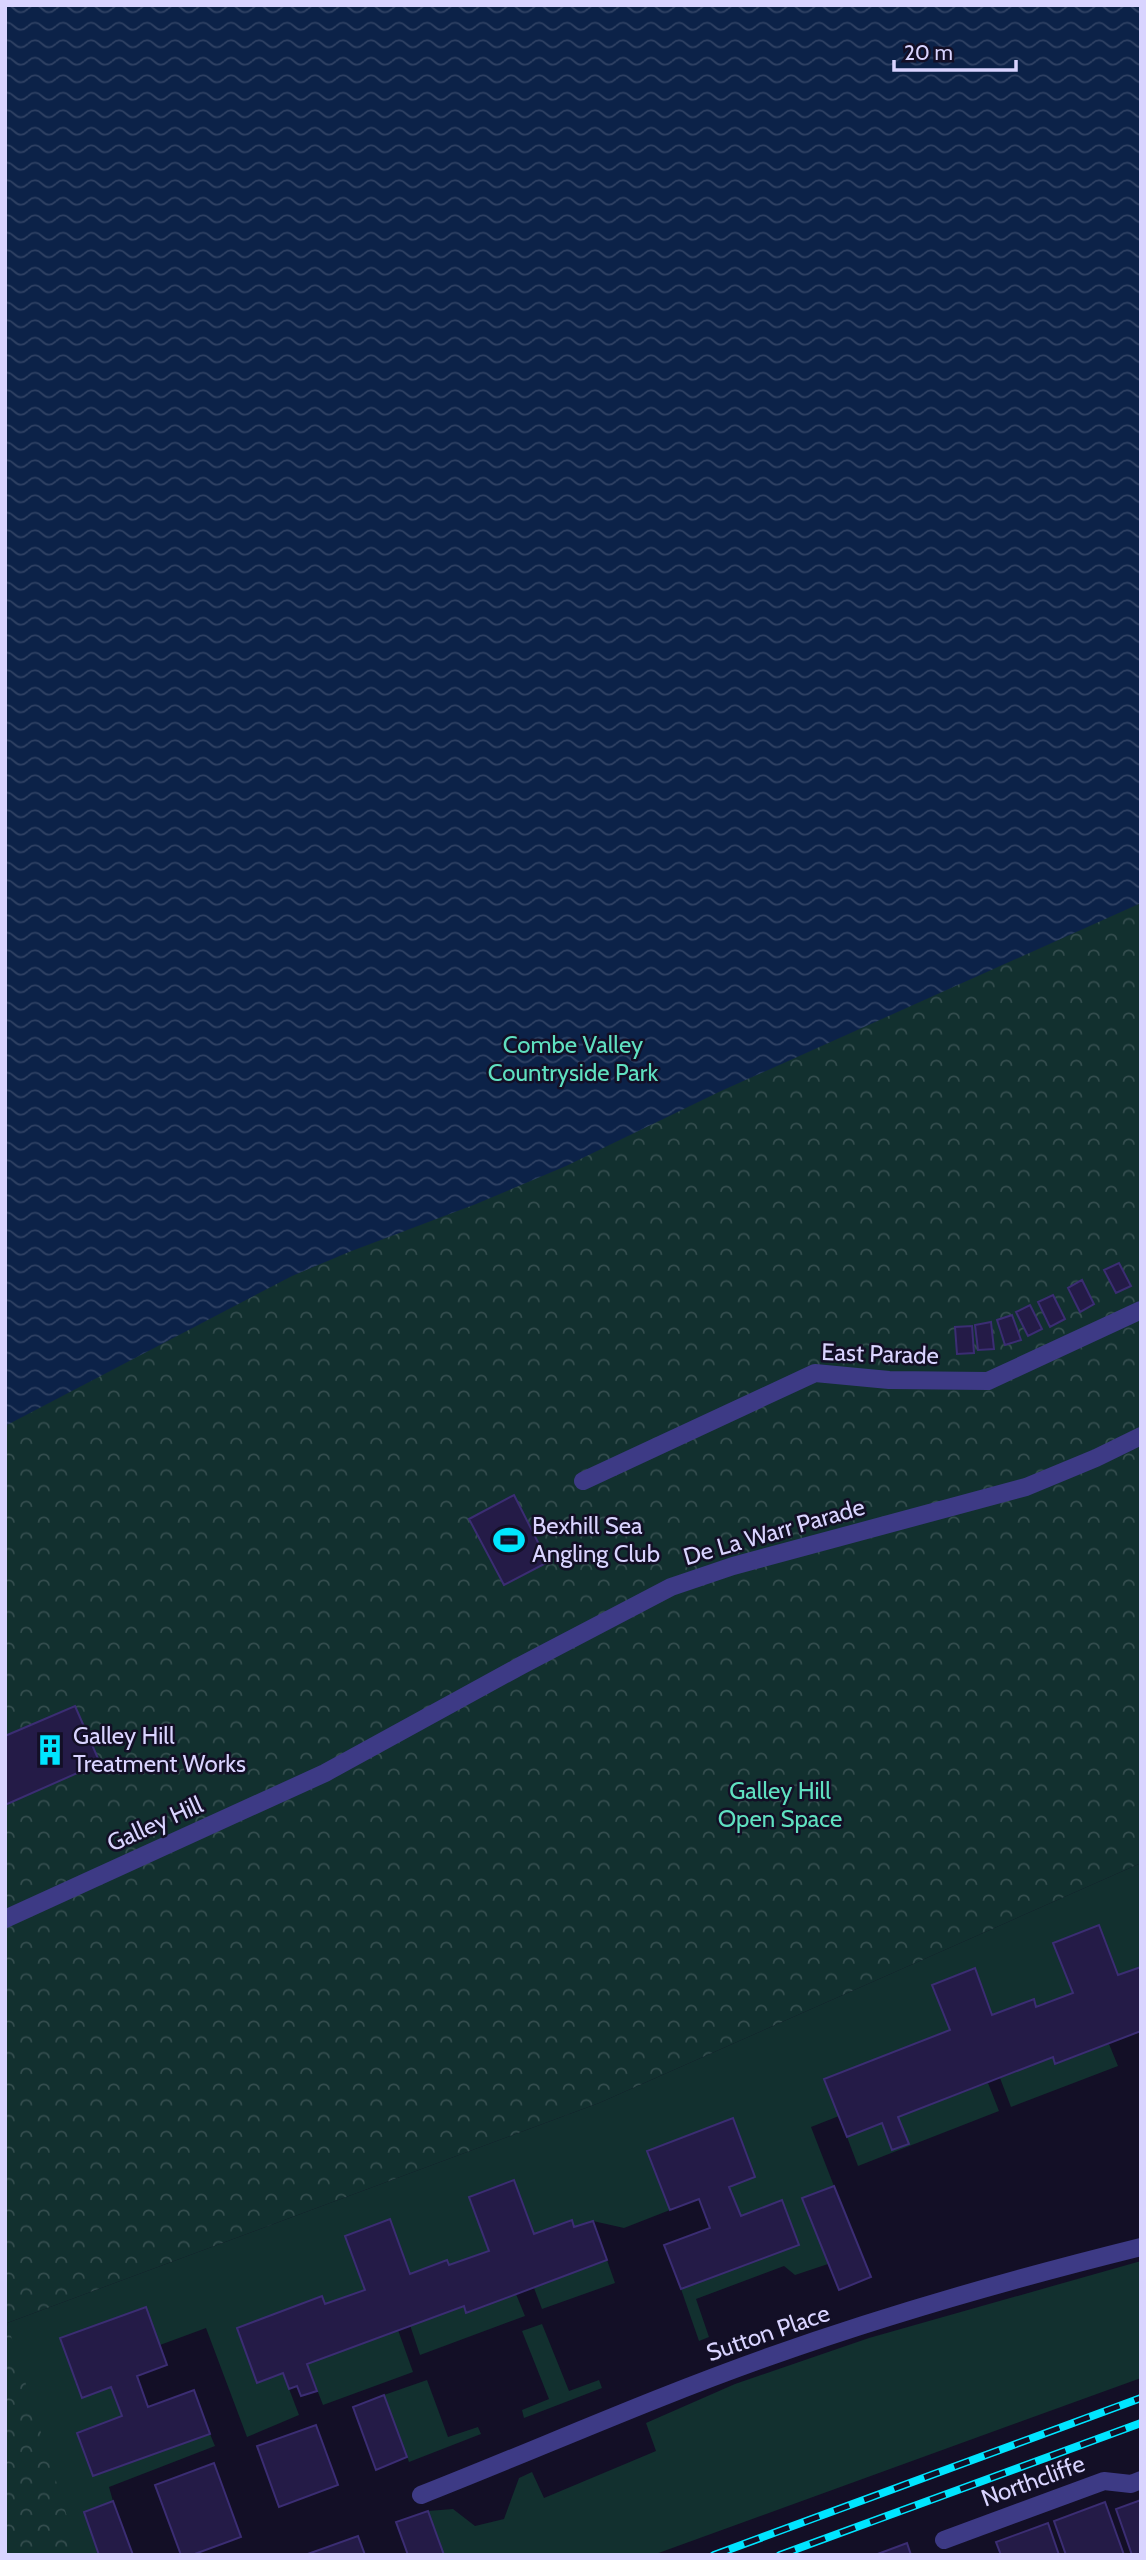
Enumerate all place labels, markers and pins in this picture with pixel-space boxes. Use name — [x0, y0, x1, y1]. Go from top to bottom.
place label: Bexhill Sea Angling Club — [532, 1511, 660, 1568]
sports icon: Bexhill Sea Angling Club — [492, 1523, 526, 1557]
place label: Galley Hill Treatment Works — [73, 1721, 246, 1778]
building icon: Galley Hill Treatment Works — [33, 1733, 67, 1767]

